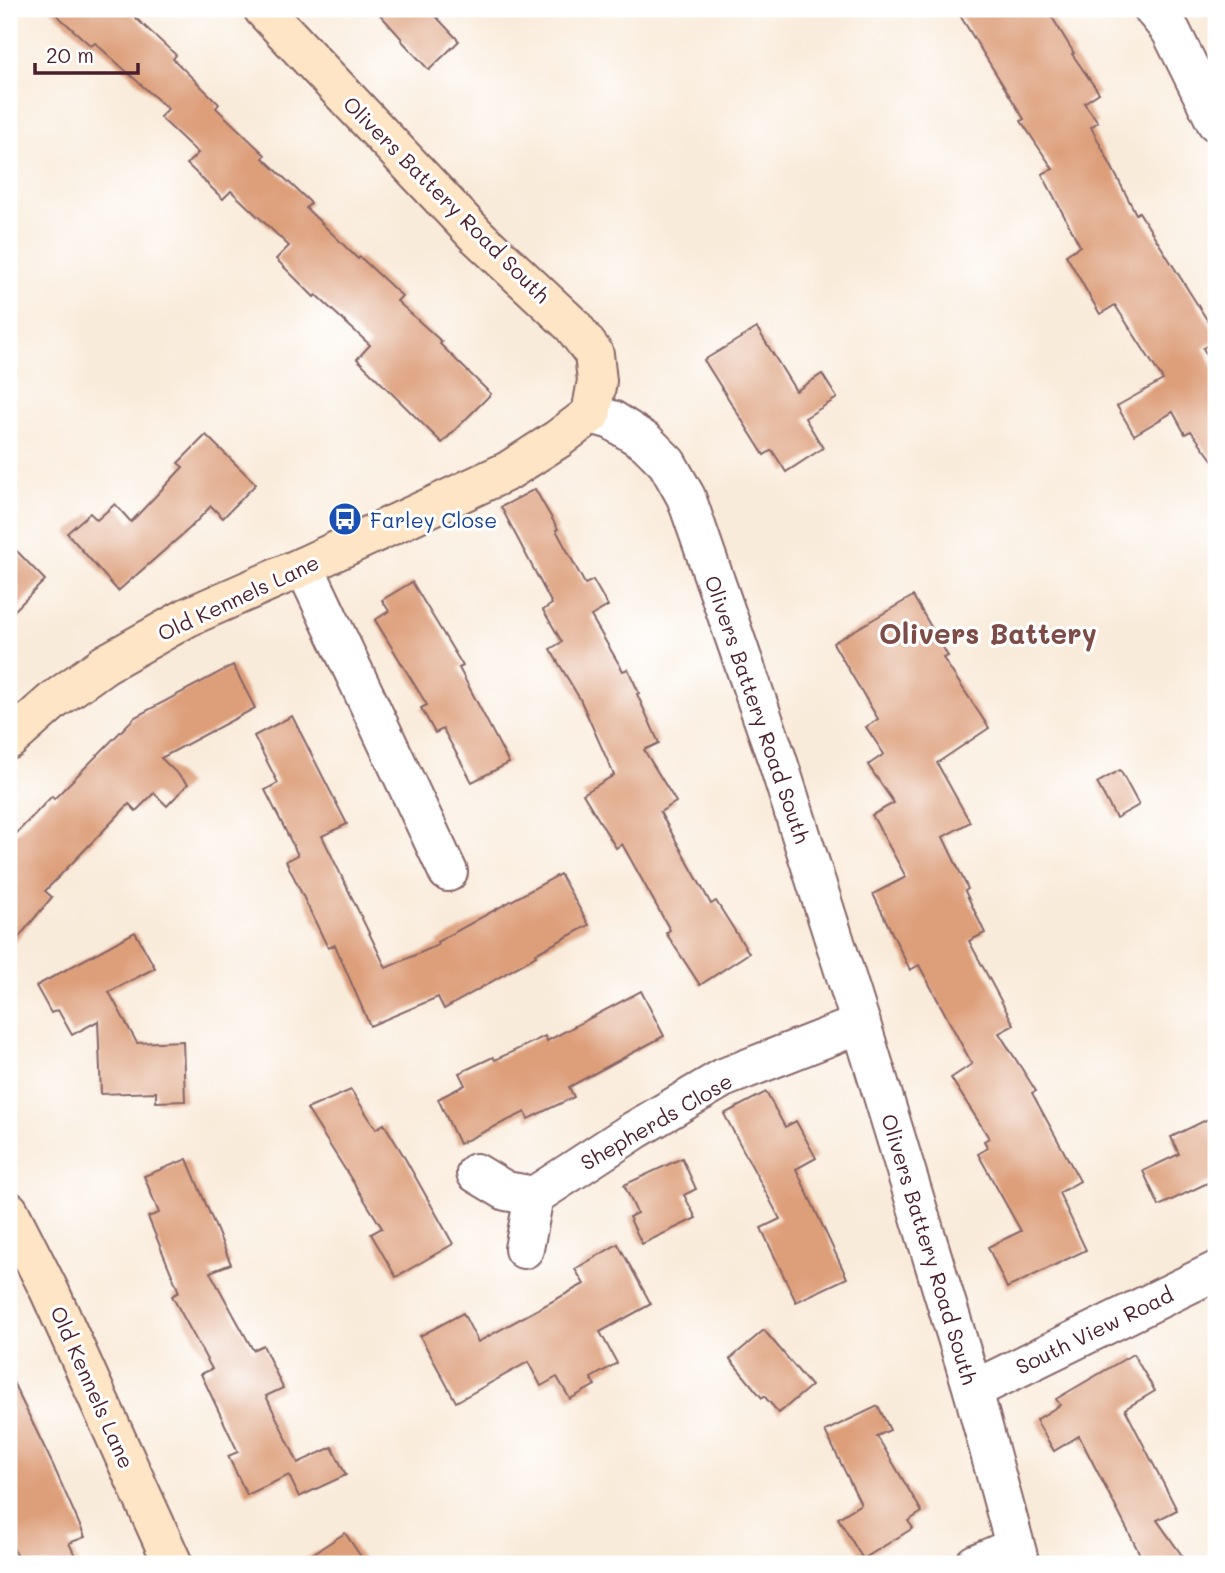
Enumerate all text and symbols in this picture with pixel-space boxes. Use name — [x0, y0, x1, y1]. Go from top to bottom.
scale bar — [35, 32, 138, 76]
text: 20 m — [46, 41, 94, 68]
street label: Olivers Battery Road South — [338, 90, 556, 308]
bus stop icon: Farley Close — [326, 500, 364, 538]
place label: Farley Close — [370, 506, 497, 533]
street label: Old Kennels Lane — [153, 548, 323, 646]
street label: Olivers Battery Road South — [699, 571, 817, 847]
district label: Olivers Battery — [879, 615, 1097, 652]
street label: Shepherds Close — [575, 1067, 737, 1175]
street label: Olivers Battery Road South — [876, 1110, 984, 1388]
street label: South View Road — [1011, 1280, 1177, 1380]
street label: Old Kennels Lane — [45, 1302, 141, 1472]

